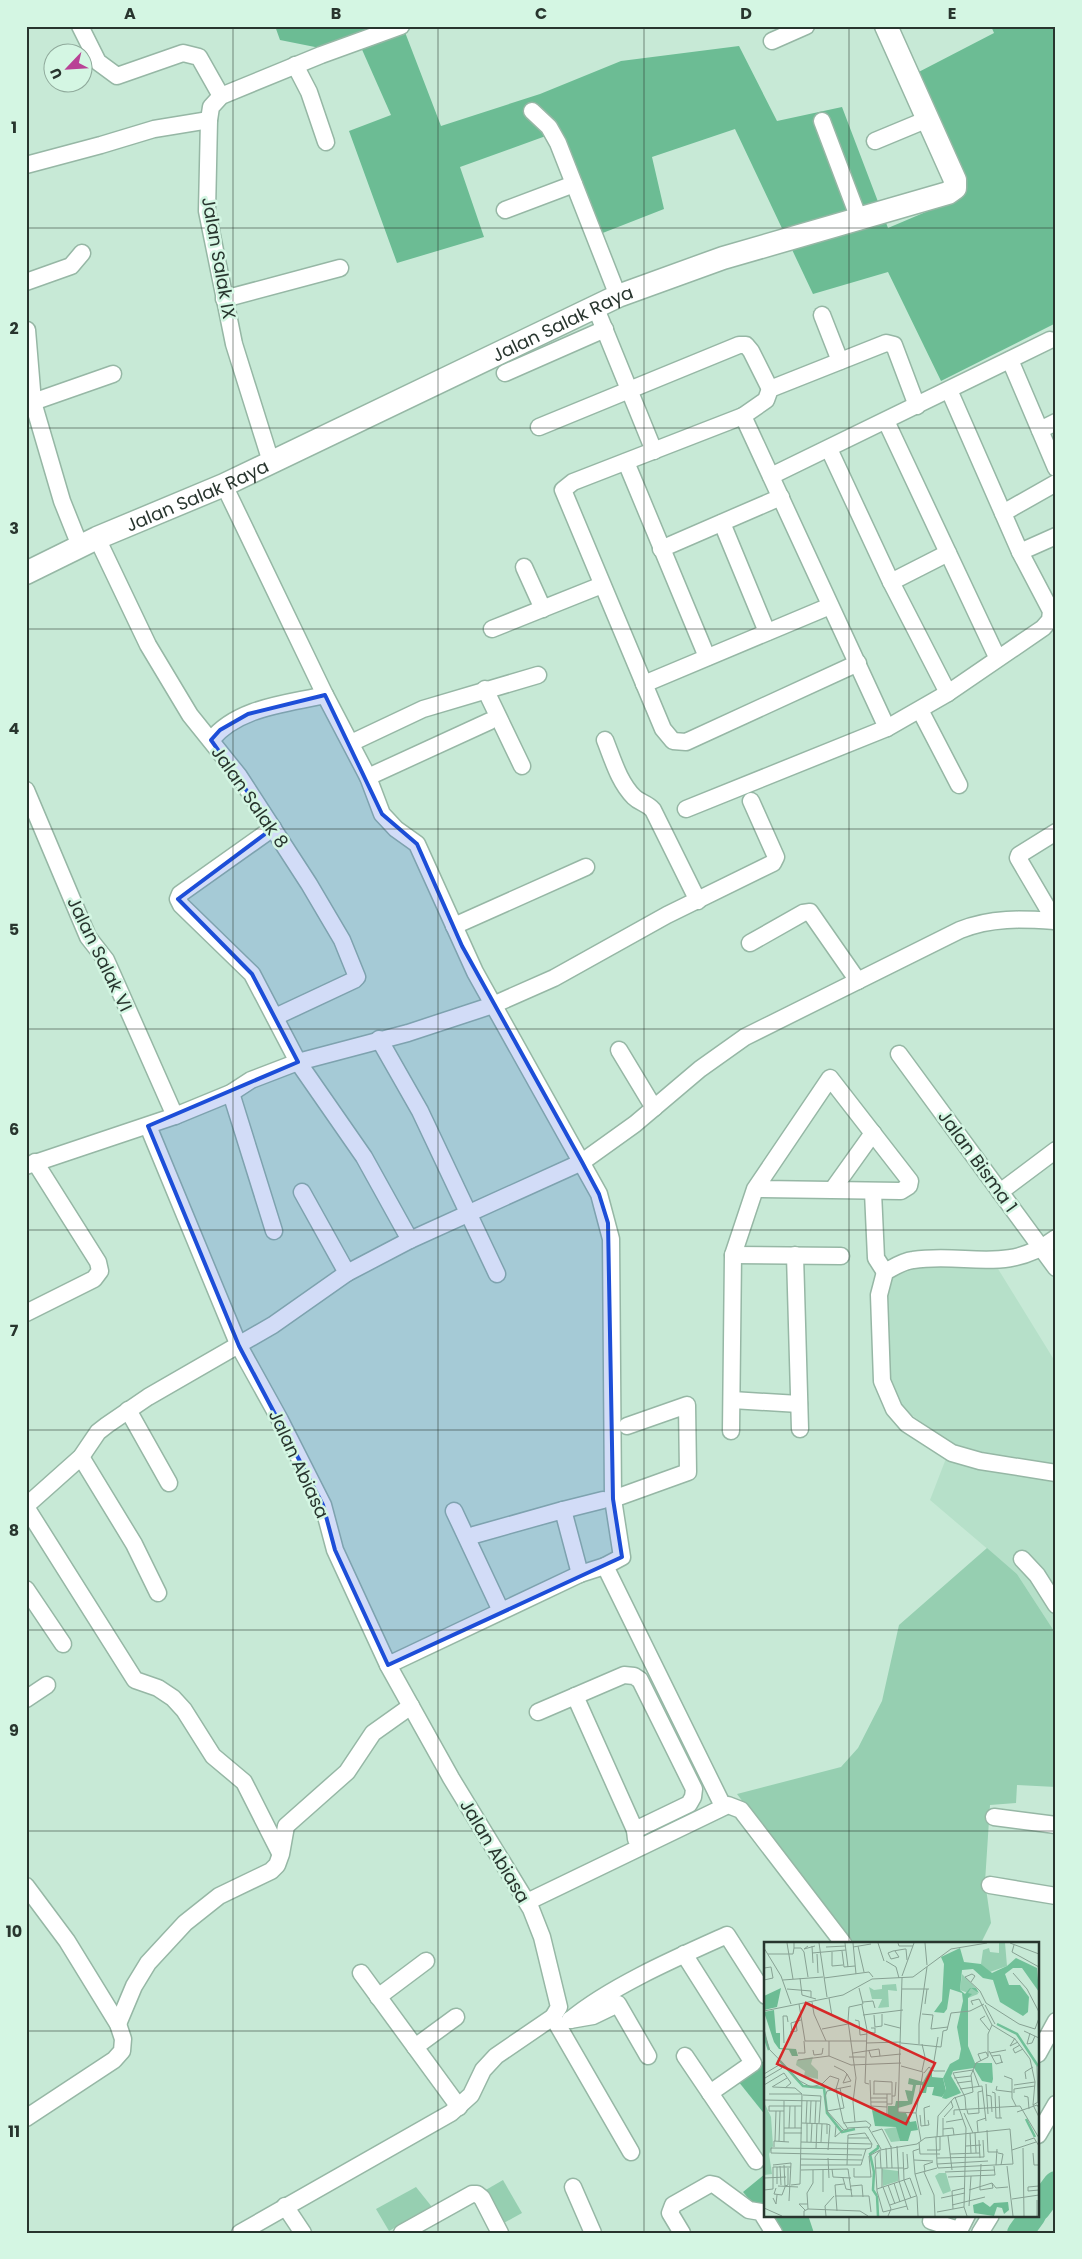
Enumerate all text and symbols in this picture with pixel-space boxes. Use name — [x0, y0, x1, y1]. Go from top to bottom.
text: A — [124, 2, 136, 25]
text: B — [331, 2, 341, 25]
text: C — [535, 2, 547, 25]
text: D — [740, 2, 752, 25]
text: E — [948, 2, 956, 25]
north arrow — [42, 42, 92, 92]
text: U — [45, 65, 67, 82]
text: 1 — [11, 116, 17, 139]
street label: Jalan Salak IX — [196, 195, 242, 321]
street label: Jalan Salak Raya — [488, 279, 636, 367]
text: 2 — [9, 317, 19, 340]
street label: Jalan Salak Raya — [122, 453, 273, 537]
text: 3 — [9, 517, 19, 540]
text: 4 — [9, 717, 20, 740]
street label: Jalan Salak 8 — [206, 741, 294, 853]
street label: Jalan Salak VI — [61, 893, 139, 1015]
text: 5 — [9, 918, 19, 941]
street label: Jalan Bisma 1 — [932, 1105, 1024, 1217]
text: 6 — [9, 1118, 19, 1141]
text: 7 — [10, 1319, 19, 1342]
street label: Jalan Abiasa — [263, 1406, 335, 1522]
text: 8 — [9, 1519, 19, 1542]
text: 9 — [9, 1719, 19, 1742]
street label: Jalan Abiasa — [454, 1794, 536, 1908]
text: 10 — [6, 1920, 22, 1943]
inset map — [764, 1942, 1040, 2216]
text: 11 — [8, 2120, 20, 2143]

